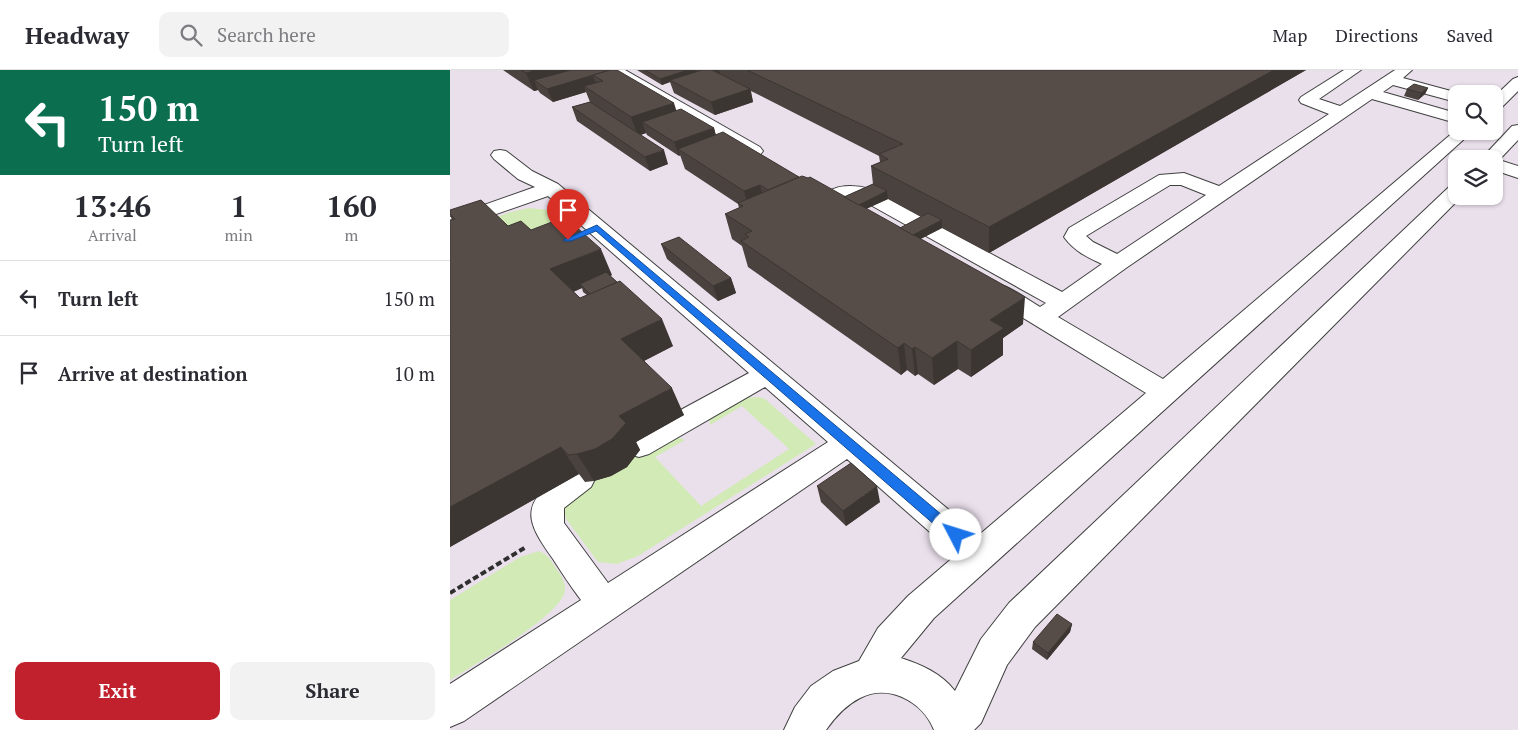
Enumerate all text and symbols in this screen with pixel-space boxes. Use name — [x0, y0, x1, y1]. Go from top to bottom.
search box — [159, 12, 509, 57]
text: Headway — [25, 19, 129, 51]
icon: search — [177, 21, 205, 49]
text: Search here — [217, 22, 316, 47]
text: Map — [1272, 23, 1307, 47]
text: Directions — [1335, 23, 1418, 47]
text: Saved — [1446, 23, 1493, 47]
text: 150 m — [98, 85, 199, 131]
map controls — [1448, 85, 1503, 205]
button: search — [1448, 85, 1503, 140]
icon: left — [15, 90, 80, 155]
text: Turn left — [98, 129, 184, 158]
button: layers — [1448, 150, 1503, 205]
text: 13:46 — [73, 186, 151, 226]
text: 1 — [230, 186, 247, 226]
text: 160 — [326, 186, 377, 226]
pin — [547, 189, 589, 240]
icon: arrive — [554, 196, 582, 224]
text: Arrival — [88, 224, 137, 246]
text: min — [225, 224, 253, 246]
text: m — [344, 224, 358, 246]
icon: left — [15, 284, 43, 312]
text: Turn left — [58, 286, 139, 311]
text: 150 m — [384, 286, 435, 311]
icon: arrive — [15, 359, 43, 387]
text: Arrive at destination — [58, 361, 247, 386]
text: 10 m — [394, 361, 435, 386]
position arrow — [929, 508, 981, 560]
button: Exit — [15, 662, 220, 720]
button: Share — [230, 662, 435, 720]

